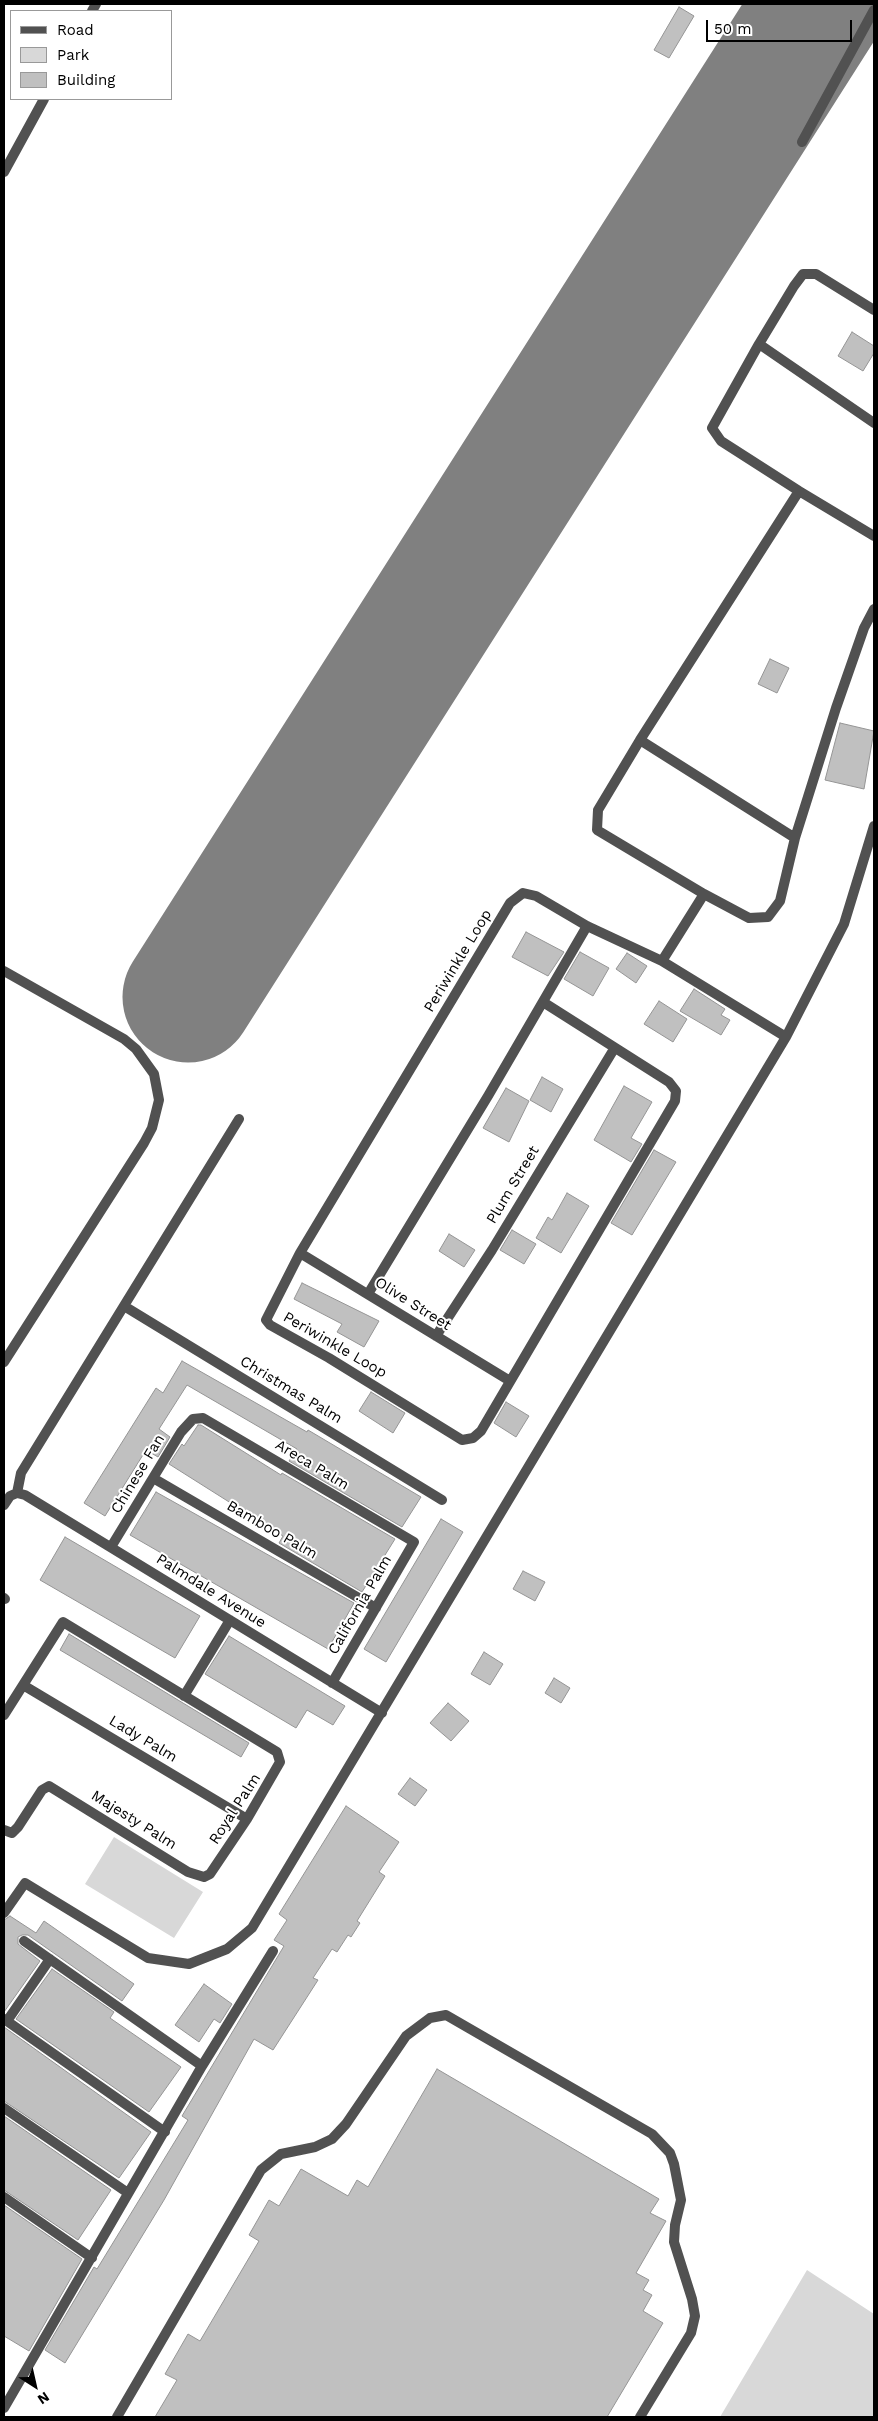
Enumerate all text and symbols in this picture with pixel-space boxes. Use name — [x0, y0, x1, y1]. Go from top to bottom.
legend — [10, 10, 172, 100]
scale bar — [708, 10, 854, 42]
text: 50 m — [714, 20, 751, 38]
text: Road — [57, 21, 94, 39]
text: Park — [57, 46, 89, 64]
text: Building — [57, 71, 115, 89]
street label: Periwinkle Loop — [420, 906, 496, 1016]
street label: Plum Street — [483, 1143, 543, 1227]
street label: Olive Street — [372, 1273, 454, 1335]
street label: Periwinkle Loop — [280, 1308, 390, 1382]
street label: Christmas Palm — [237, 1352, 345, 1428]
street label: Chinese Fan — [107, 1431, 169, 1517]
street label: Areca Palm — [272, 1436, 352, 1494]
street label: Bamboo Palm — [223, 1497, 321, 1563]
street label: Palmdale Avenue — [153, 1550, 269, 1632]
street label: California Palm — [324, 1552, 396, 1658]
street label: Lady Palm — [106, 1712, 180, 1766]
street label: Royal Palm — [205, 1770, 265, 1848]
street label: Majesty Palm — [88, 1787, 180, 1853]
north arrow — [10, 2361, 60, 2411]
text: N — [35, 2389, 52, 2408]

